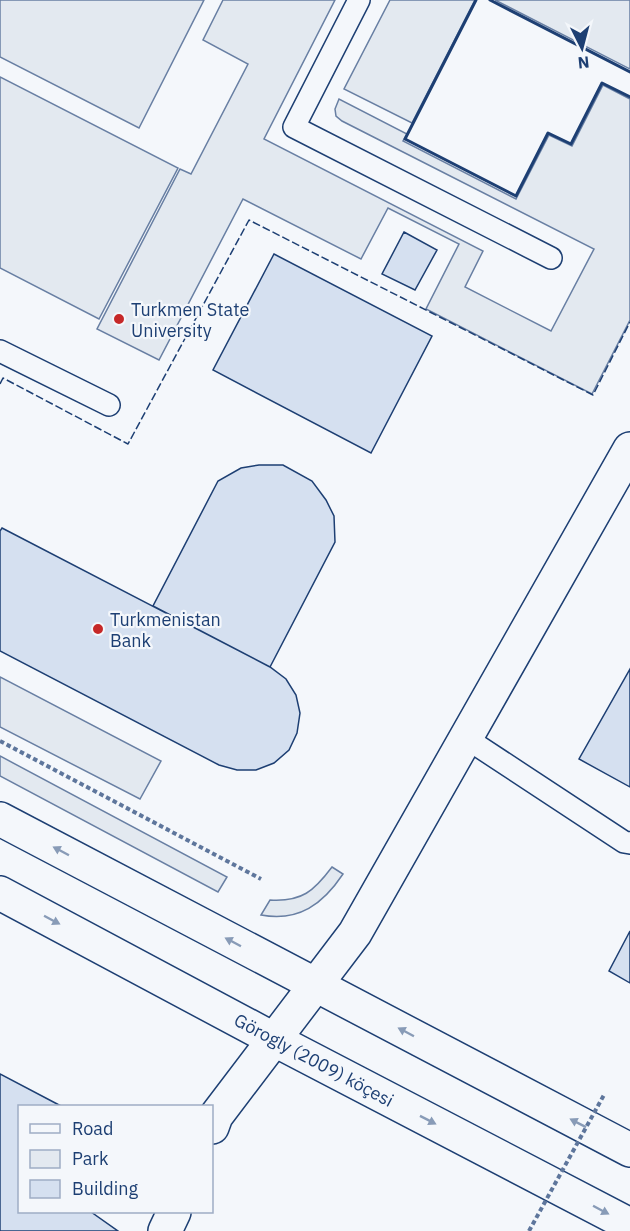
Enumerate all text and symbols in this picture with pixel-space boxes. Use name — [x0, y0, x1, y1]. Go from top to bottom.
north arrow — [552, 18, 612, 78]
text: N — [577, 52, 590, 73]
place label: Turkmen State University — [131, 298, 249, 342]
marker: Turkmen State University — [112, 312, 126, 326]
place label: Turkmenistan Bank — [110, 608, 221, 652]
marker: Turkmenistan Bank — [91, 622, 105, 636]
one-way arrow — [52, 846, 69, 855]
one-way arrow — [43, 915, 60, 925]
one-way arrow — [224, 937, 242, 947]
street label: Görogly (2009) köçesi — [230, 1008, 398, 1112]
one-way arrow — [397, 1028, 414, 1037]
legend — [18, 1105, 213, 1213]
one-way arrow — [420, 1115, 437, 1125]
text: Road — [72, 1117, 113, 1140]
one-way arrow — [569, 1118, 586, 1128]
text: Park — [72, 1147, 109, 1170]
text: Building — [72, 1177, 139, 1200]
one-way arrow — [593, 1205, 610, 1215]

